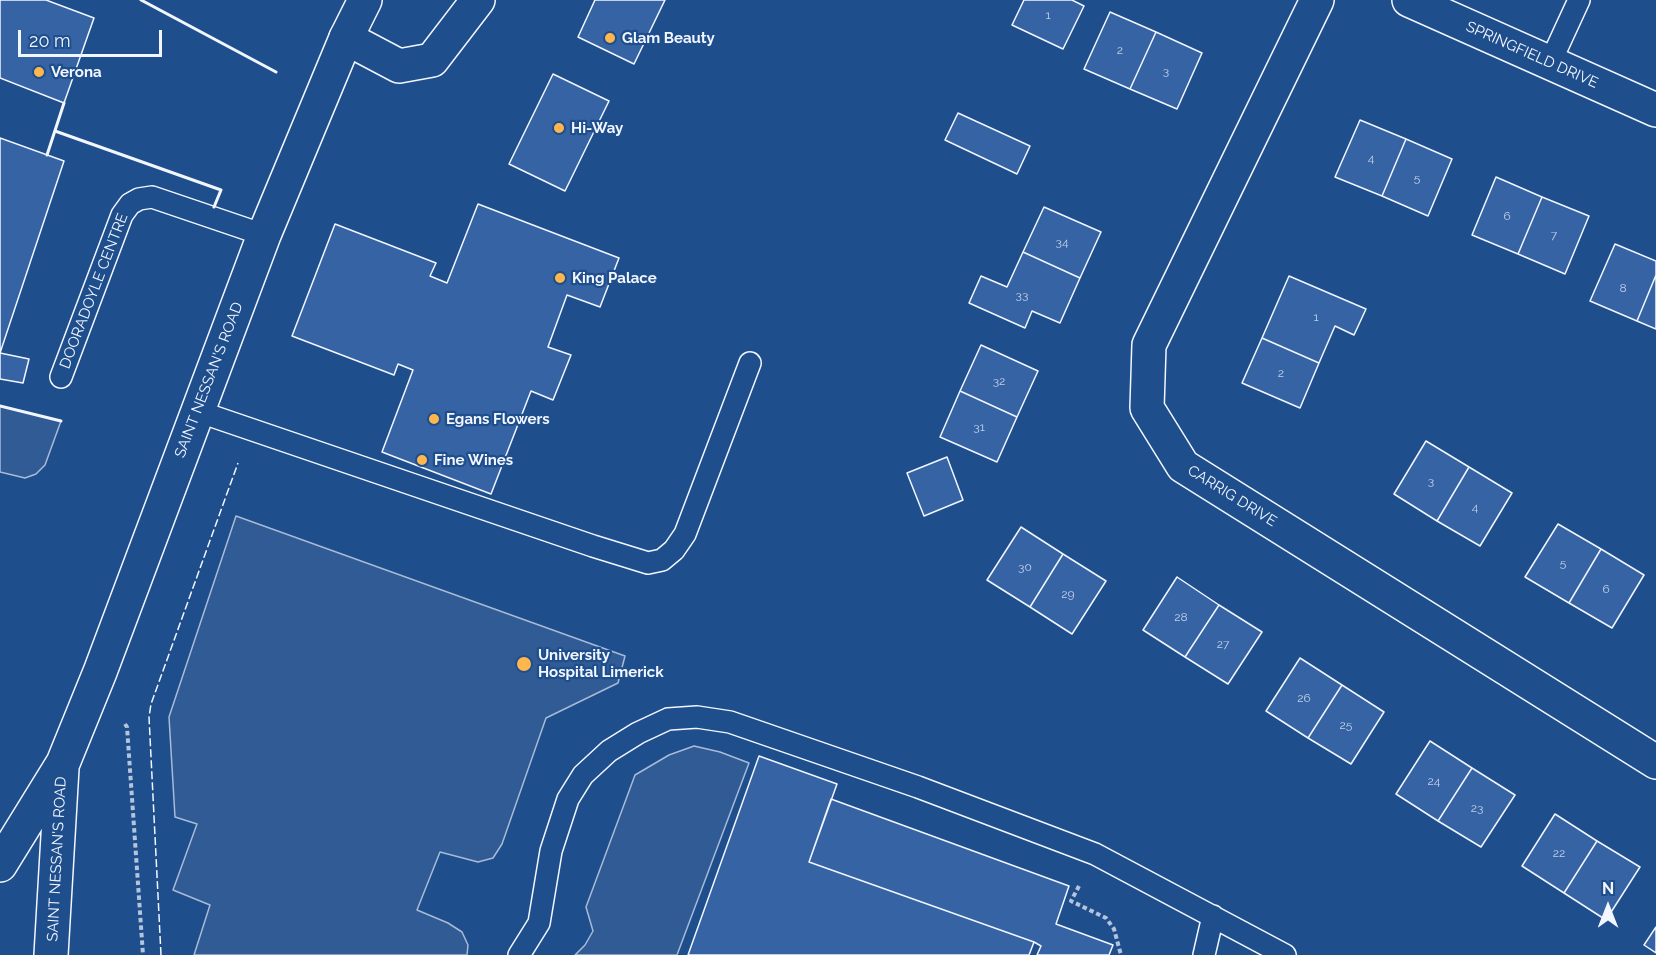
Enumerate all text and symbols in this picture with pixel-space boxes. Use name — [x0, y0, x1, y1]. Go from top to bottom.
house number: 1 — [1045, 8, 1051, 22]
scale bar — [21, 18, 165, 56]
street label: SPRINGFIELD DRIVE — [1463, 18, 1601, 92]
place label: Glam Beauty — [622, 29, 715, 47]
text: 20 m — [29, 30, 71, 51]
marker: Glam Beauty — [603, 31, 617, 45]
house number: 2 — [1117, 43, 1123, 57]
place label: Verona — [51, 63, 102, 81]
house number: 3 — [1163, 64, 1169, 78]
marker: Verona — [32, 65, 46, 79]
place label: Hi-Way — [571, 119, 623, 137]
marker: Hi-Way — [552, 121, 566, 135]
house number: 4 — [1368, 151, 1374, 165]
house number: 5 — [1414, 171, 1420, 185]
house number: 6 — [1503, 209, 1511, 223]
street label: DOORADOYLE CENTRE — [56, 211, 132, 371]
house number: 7 — [1551, 228, 1557, 242]
house number: 34 — [1056, 235, 1068, 249]
place label: King Palace — [572, 269, 657, 287]
marker: King Palace — [553, 271, 567, 285]
house number: 8 — [1619, 281, 1627, 295]
house number: 33 — [1016, 288, 1028, 302]
street label: SAINT NESSAN'S ROAD — [171, 300, 247, 460]
house number: 1 — [1313, 310, 1319, 324]
house number: 2 — [1278, 366, 1284, 380]
house number: 32 — [993, 374, 1005, 388]
place label: Egans Flowers — [446, 410, 550, 428]
marker: Egans Flowers — [427, 412, 441, 426]
house number: 31 — [973, 420, 985, 434]
place label: Fine Wines — [434, 451, 513, 469]
marker: Fine Wines — [415, 453, 429, 467]
street label: CARRIG DRIVE — [1184, 461, 1280, 531]
house number: 3 — [1428, 474, 1434, 488]
house number: 4 — [1472, 500, 1478, 514]
house number: 5 — [1560, 556, 1566, 570]
house number: 30 — [1018, 560, 1032, 574]
house number: 6 — [1602, 582, 1610, 596]
house number: 29 — [1061, 587, 1075, 601]
house number: 28 — [1174, 610, 1188, 624]
house number: 27 — [1217, 637, 1229, 651]
place label: University Hospital Limerick — [538, 646, 664, 681]
marker: University Hospital Limerick — [515, 655, 533, 673]
house number: 26 — [1297, 691, 1311, 705]
house number: 25 — [1340, 718, 1352, 732]
house number: 24 — [1428, 774, 1440, 788]
street label: SAINT NESSAN'S ROAD — [44, 776, 70, 942]
house number: 23 — [1471, 801, 1483, 815]
house number: 22 — [1553, 846, 1565, 860]
north arrow — [1578, 877, 1638, 937]
text: N — [1602, 879, 1614, 898]

